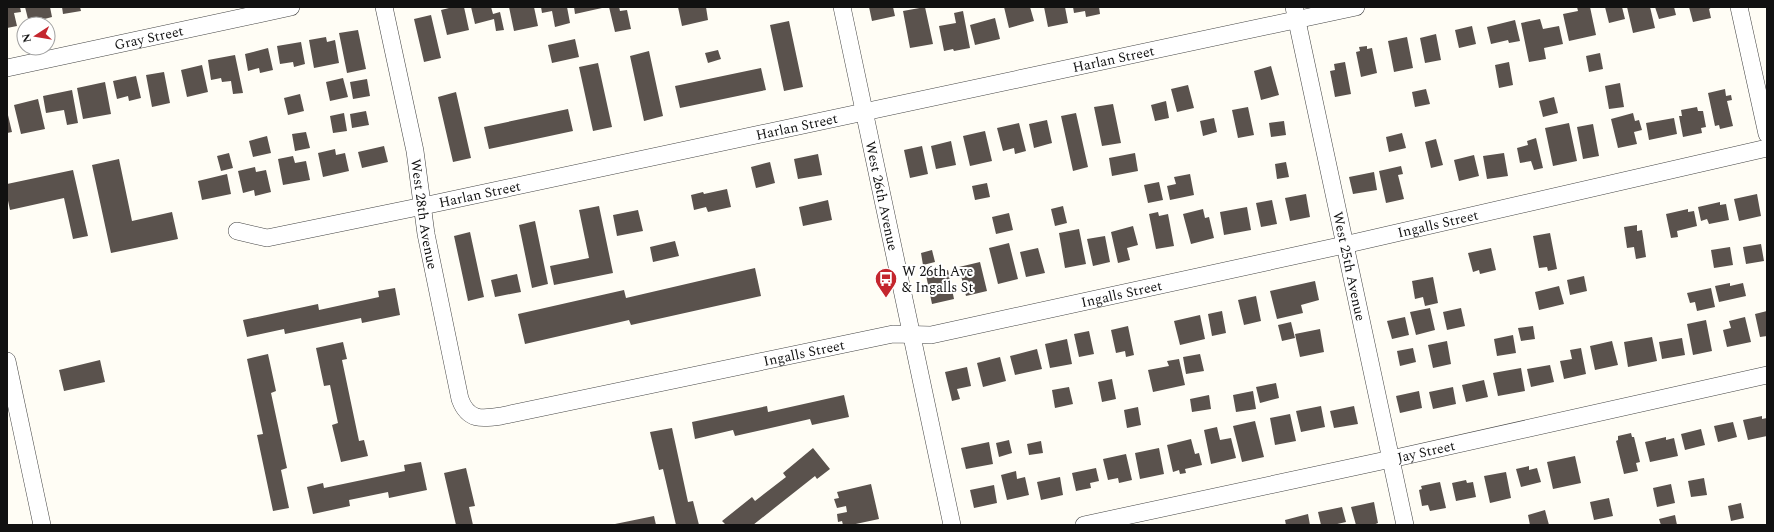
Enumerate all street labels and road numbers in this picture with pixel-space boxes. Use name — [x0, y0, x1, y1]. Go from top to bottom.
street label: Gray Street — [112, 20, 185, 56]
street label: Harlan Street — [1071, 40, 1156, 78]
street label: Harlan Street — [754, 108, 840, 146]
street label: West 26th Avenue — [860, 139, 904, 253]
street label: West 28th Avenue — [405, 158, 443, 271]
street label: Harlan Street — [437, 175, 523, 213]
street label: Ingalls Street — [1395, 205, 1481, 243]
street label: West 25th Avenue — [1327, 209, 1371, 323]
street label: Ingalls Street — [1079, 275, 1164, 313]
street label: Ingalls Street — [762, 334, 847, 372]
street label: Jay Street — [1395, 435, 1457, 468]

